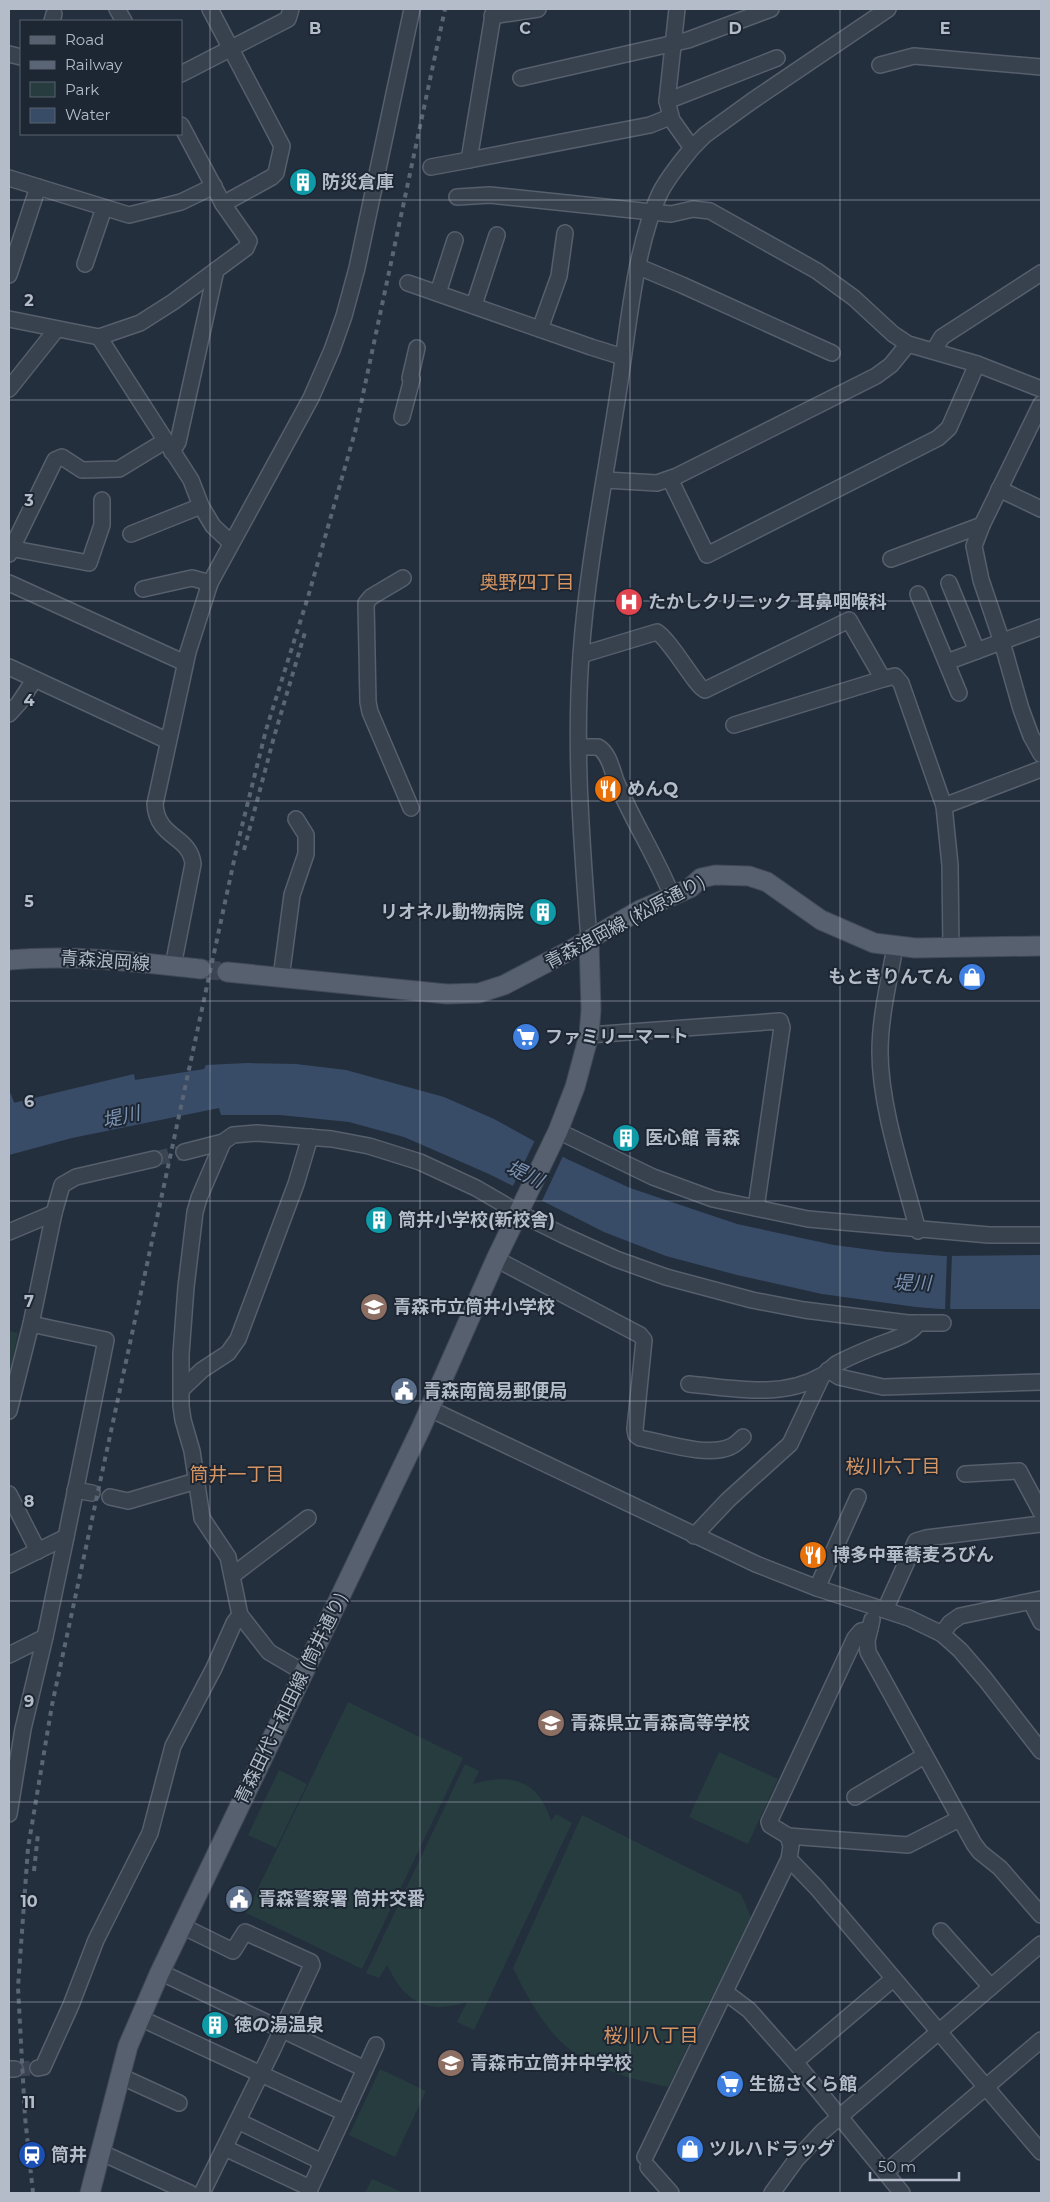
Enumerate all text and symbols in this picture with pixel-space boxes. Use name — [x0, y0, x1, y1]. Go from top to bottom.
text: B — [309, 19, 321, 38]
text: C — [519, 19, 531, 38]
text: D — [728, 19, 742, 38]
text: E — [940, 19, 950, 38]
legend — [20, 20, 182, 135]
text: Road — [65, 30, 104, 49]
text: Railway — [65, 55, 123, 74]
text: Park — [65, 80, 99, 99]
text: Water — [65, 105, 111, 124]
building icon: 防災倉庫 — [288, 167, 318, 197]
place label: 防災倉庫 — [322, 171, 394, 193]
text: 2 — [24, 291, 34, 310]
text: 3 — [23, 491, 34, 510]
district label: 奥野四丁目 — [479, 571, 575, 594]
hospital icon: たかしクリニック 耳鼻咽喉科 — [614, 587, 644, 617]
place label: たかしクリニック 耳鼻咽喉科 — [648, 591, 887, 613]
text: 4 — [23, 691, 35, 710]
restaurant icon: めんQ — [593, 774, 623, 804]
place label: めんQ — [627, 778, 679, 800]
street label: 青森浪岡線 (松原通り) — [541, 870, 709, 974]
text: 5 — [24, 892, 34, 911]
building icon: リオネル動物病院 — [528, 897, 558, 927]
place label: リオネル動物病院 — [380, 901, 524, 923]
street label: 青森浪岡線 — [59, 947, 151, 975]
shop icon: もときりんてん — [957, 962, 987, 992]
place label: もときりんてん — [828, 966, 953, 988]
supermarket icon: ファミリーマート — [511, 1022, 541, 1052]
place label: ファミリーマート — [545, 1026, 689, 1048]
text: 6 — [24, 1092, 34, 1111]
water label: 堤川 — [100, 1101, 144, 1132]
building icon: 医心館 青森 — [611, 1123, 641, 1153]
place label: 医心館 青森 — [645, 1127, 740, 1149]
water label: 堤川 — [503, 1156, 549, 1193]
building icon: 筒井小学校(新校舎) — [364, 1205, 394, 1235]
place label: 筒井小学校(新校舎) — [398, 1209, 555, 1231]
water label: 堤川 — [893, 1271, 933, 1295]
text: 7 — [24, 1292, 34, 1311]
school or university icon: 青森市立筒井小学校 — [359, 1292, 389, 1322]
place label: 青森市立筒井小学校 — [393, 1296, 555, 1318]
public building icon: 青森南簡易郵便局 — [389, 1376, 419, 1406]
place label: 青森南簡易郵便局 — [423, 1380, 567, 1402]
district label: 桜川六丁目 — [845, 1455, 941, 1478]
district label: 筒井一丁目 — [189, 1463, 285, 1486]
text: 8 — [24, 1492, 34, 1511]
restaurant icon: 博多中華蕎麦ろびん — [798, 1540, 828, 1570]
place label: 博多中華蕎麦ろびん — [832, 1544, 994, 1566]
street label: 青森田代十和田線 (筒井通り) — [230, 1589, 352, 1807]
text: 9 — [24, 1692, 34, 1711]
school or university icon: 青森県立青森高等学校 — [536, 1708, 566, 1738]
place label: 青森県立青森高等学校 — [570, 1712, 750, 1734]
public building icon: 青森警察署 筒井交番 — [224, 1884, 254, 1914]
place label: 青森警察署 筒井交番 — [258, 1888, 425, 1910]
text: 10 — [20, 1892, 38, 1911]
building icon: 徳の湯温泉 — [200, 2010, 230, 2040]
place label: 徳の湯温泉 — [234, 2014, 324, 2036]
district label: 桜川八丁目 — [603, 2024, 699, 2047]
school or university icon: 青森市立筒井中学校 — [436, 2048, 466, 2078]
place label: 青森市立筒井中学校 — [470, 2052, 632, 2074]
supermarket icon: 生協さくら館 — [715, 2069, 745, 2099]
place label: 生協さくら館 — [749, 2073, 857, 2095]
text: 11 — [23, 2093, 35, 2112]
shop icon: ツルハドラッグ — [675, 2134, 705, 2164]
place label: ツルハドラッグ — [709, 2138, 835, 2160]
station icon: 筒井 — [17, 2140, 47, 2170]
place label: 筒井 — [51, 2144, 87, 2166]
scale bar — [870, 2150, 959, 2182]
text: 50 m — [878, 2157, 916, 2176]

